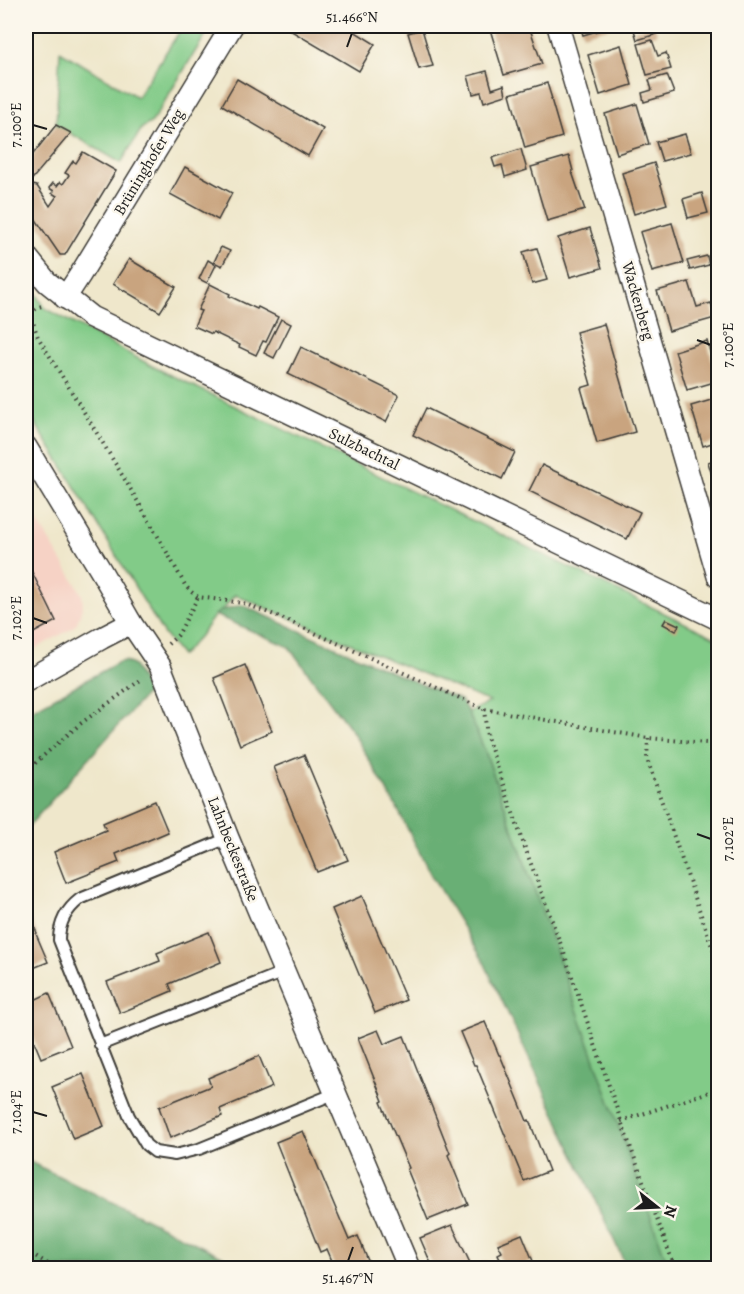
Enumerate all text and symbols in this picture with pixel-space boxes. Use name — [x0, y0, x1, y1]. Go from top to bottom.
text: 51.466°N — [326, 7, 378, 27]
text: 7.100°E — [6, 102, 26, 148]
street label: Brüninghofer Weg — [108, 104, 190, 220]
street label: Wackenberg — [616, 258, 660, 343]
text: 7.100°E — [718, 322, 738, 368]
street label: Sulzbachtal — [325, 422, 403, 476]
text: 7.102°E — [6, 596, 26, 640]
street label: Lahnbeckestraße — [202, 793, 264, 905]
text: 7.102°E — [718, 817, 738, 861]
text: 7.104°E — [6, 1090, 26, 1134]
north arrow — [627, 1177, 687, 1237]
text: N — [658, 1202, 683, 1221]
text: 51.467°N — [322, 1268, 374, 1288]

